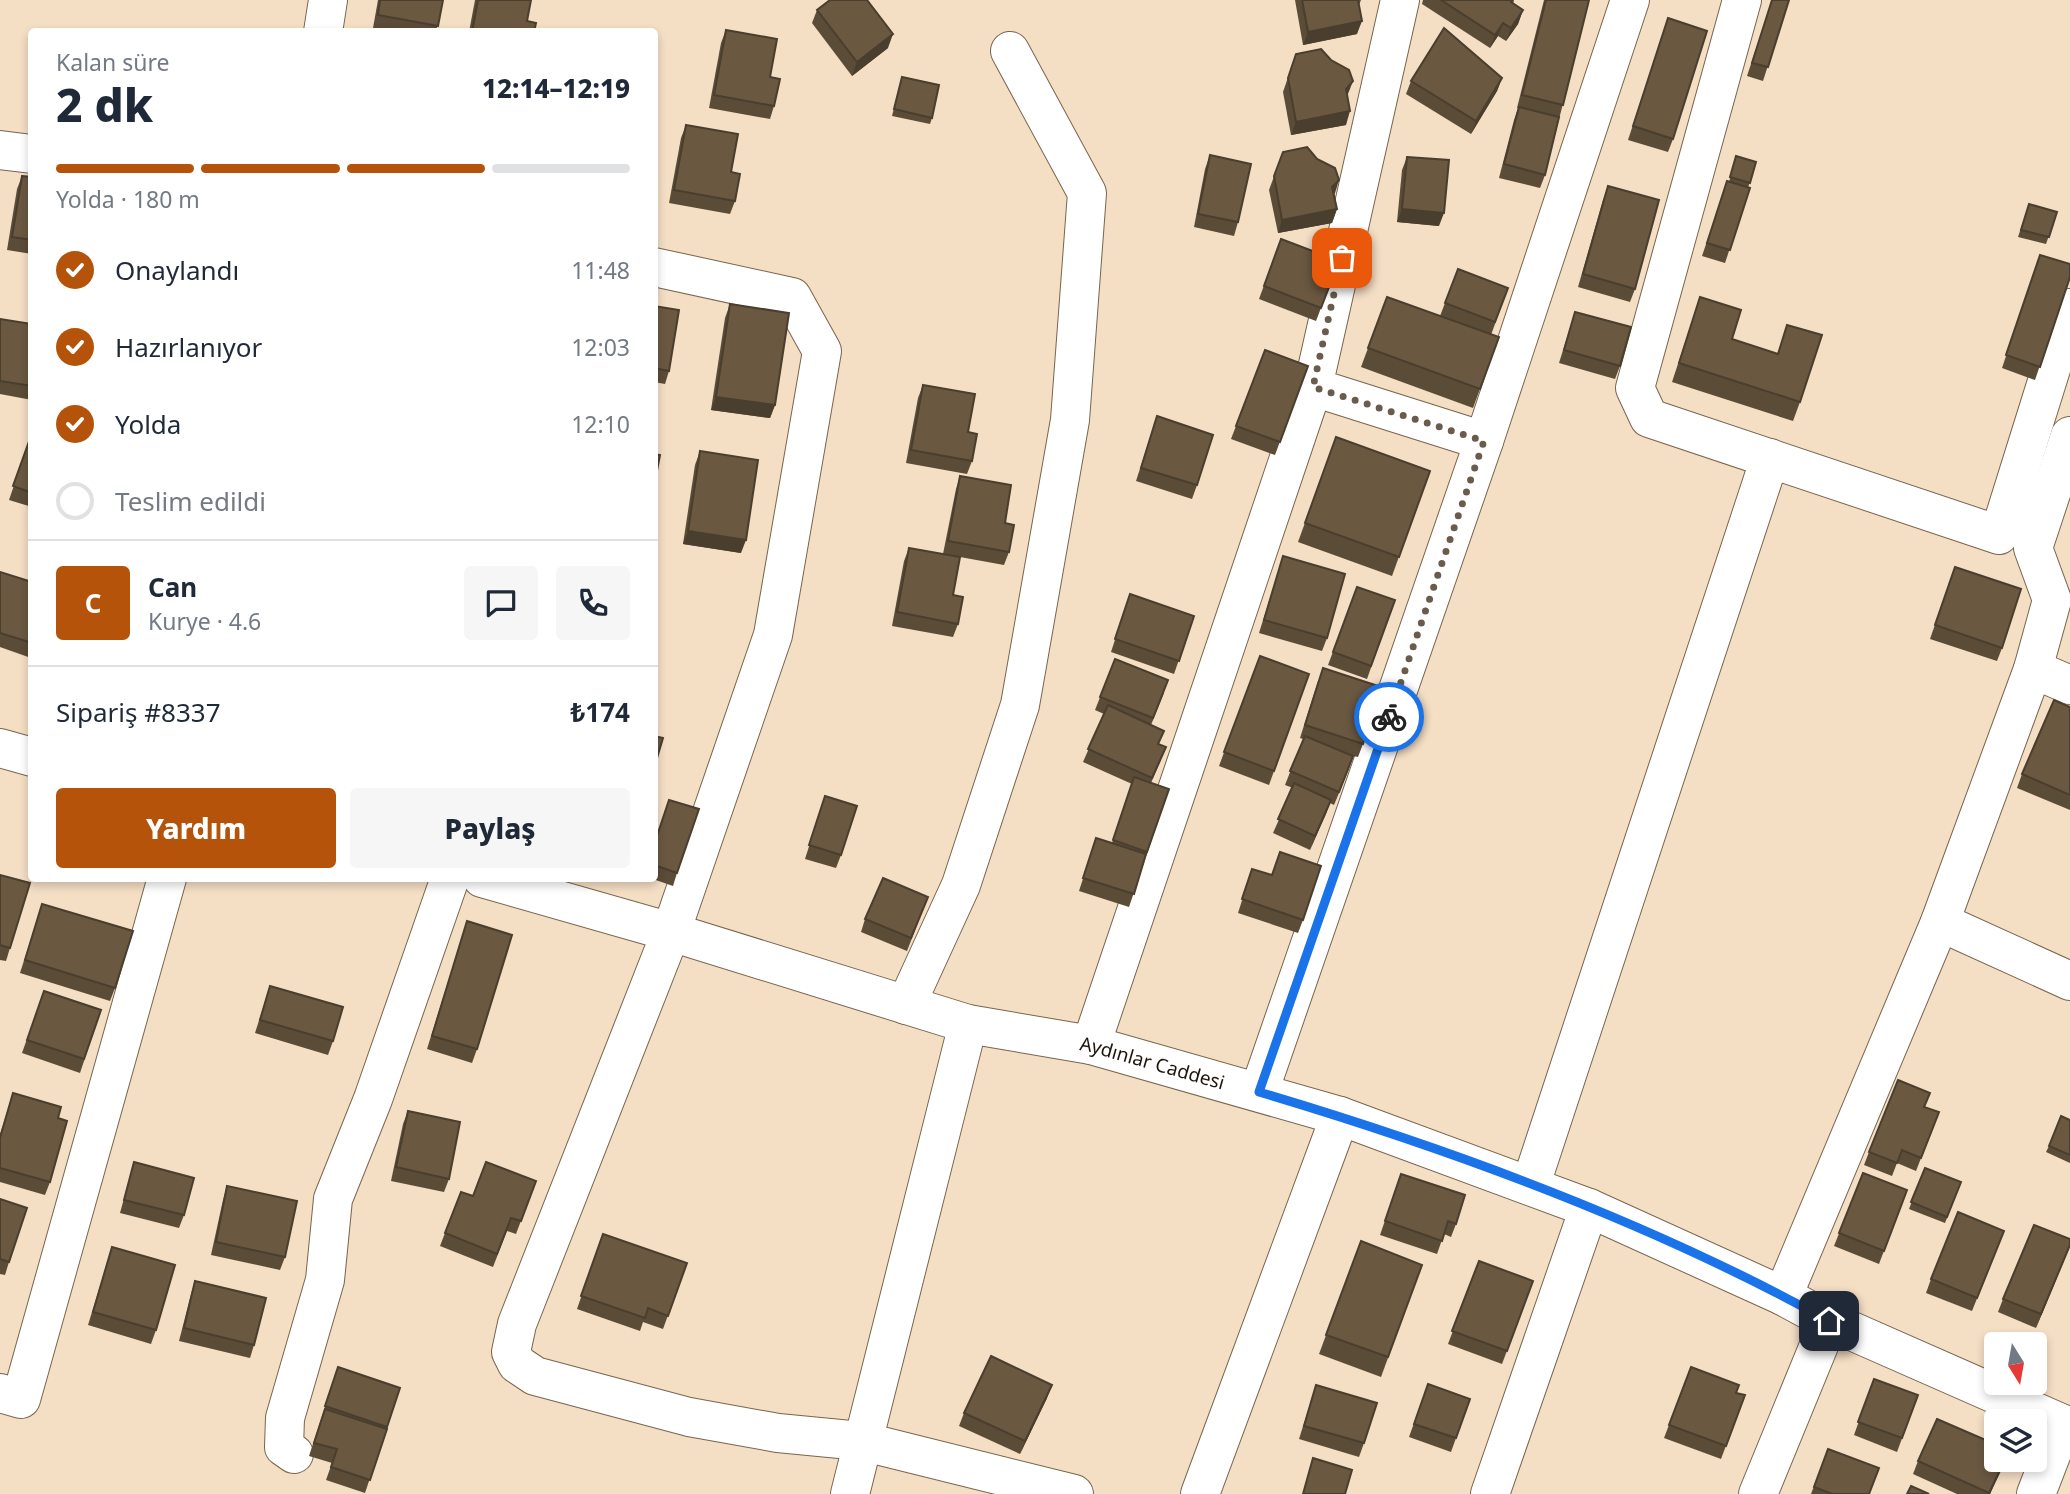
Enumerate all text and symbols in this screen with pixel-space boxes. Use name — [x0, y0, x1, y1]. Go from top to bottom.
text: Kalan süre — [56, 46, 169, 78]
text: 12:14–12:19 — [482, 70, 630, 106]
text: 2 dk — [56, 73, 153, 135]
text: Yolda · 180 m — [56, 183, 200, 215]
pin — [1312, 228, 1372, 288]
icon: bag — [1323, 239, 1361, 277]
icon: check — [56, 251, 94, 289]
text: Onaylandı — [115, 252, 239, 288]
text: 11:48 — [571, 254, 630, 286]
icon: check — [56, 328, 94, 366]
text: Hazırlanıyor — [115, 329, 262, 365]
text: 12:03 — [571, 331, 630, 363]
icon: check — [56, 405, 94, 443]
text: Yolda — [115, 406, 181, 442]
text: 12:10 — [571, 408, 630, 440]
text: Teslim edildi — [115, 483, 266, 519]
button: chat — [464, 566, 538, 640]
button: phone — [556, 566, 630, 640]
text: Can — [148, 569, 197, 605]
text: C — [85, 585, 101, 621]
text: Kurye · 4.6 — [148, 605, 261, 637]
courier — [1354, 682, 1424, 752]
text: Sipariş #8337 — [56, 694, 221, 730]
text: ₺174 — [571, 694, 630, 730]
icon: bike — [1370, 698, 1408, 736]
button: Yardım — [56, 788, 336, 868]
button: Paylaş — [350, 788, 630, 868]
street label: Aydınlar Caddesi — [1078, 1030, 1228, 1095]
pin — [1799, 1291, 1859, 1351]
icon: home — [1810, 1302, 1848, 1340]
north arrow — [1984, 1332, 2048, 1395]
map controls — [1984, 1332, 2047, 1472]
button: layers — [1984, 1409, 2047, 1472]

